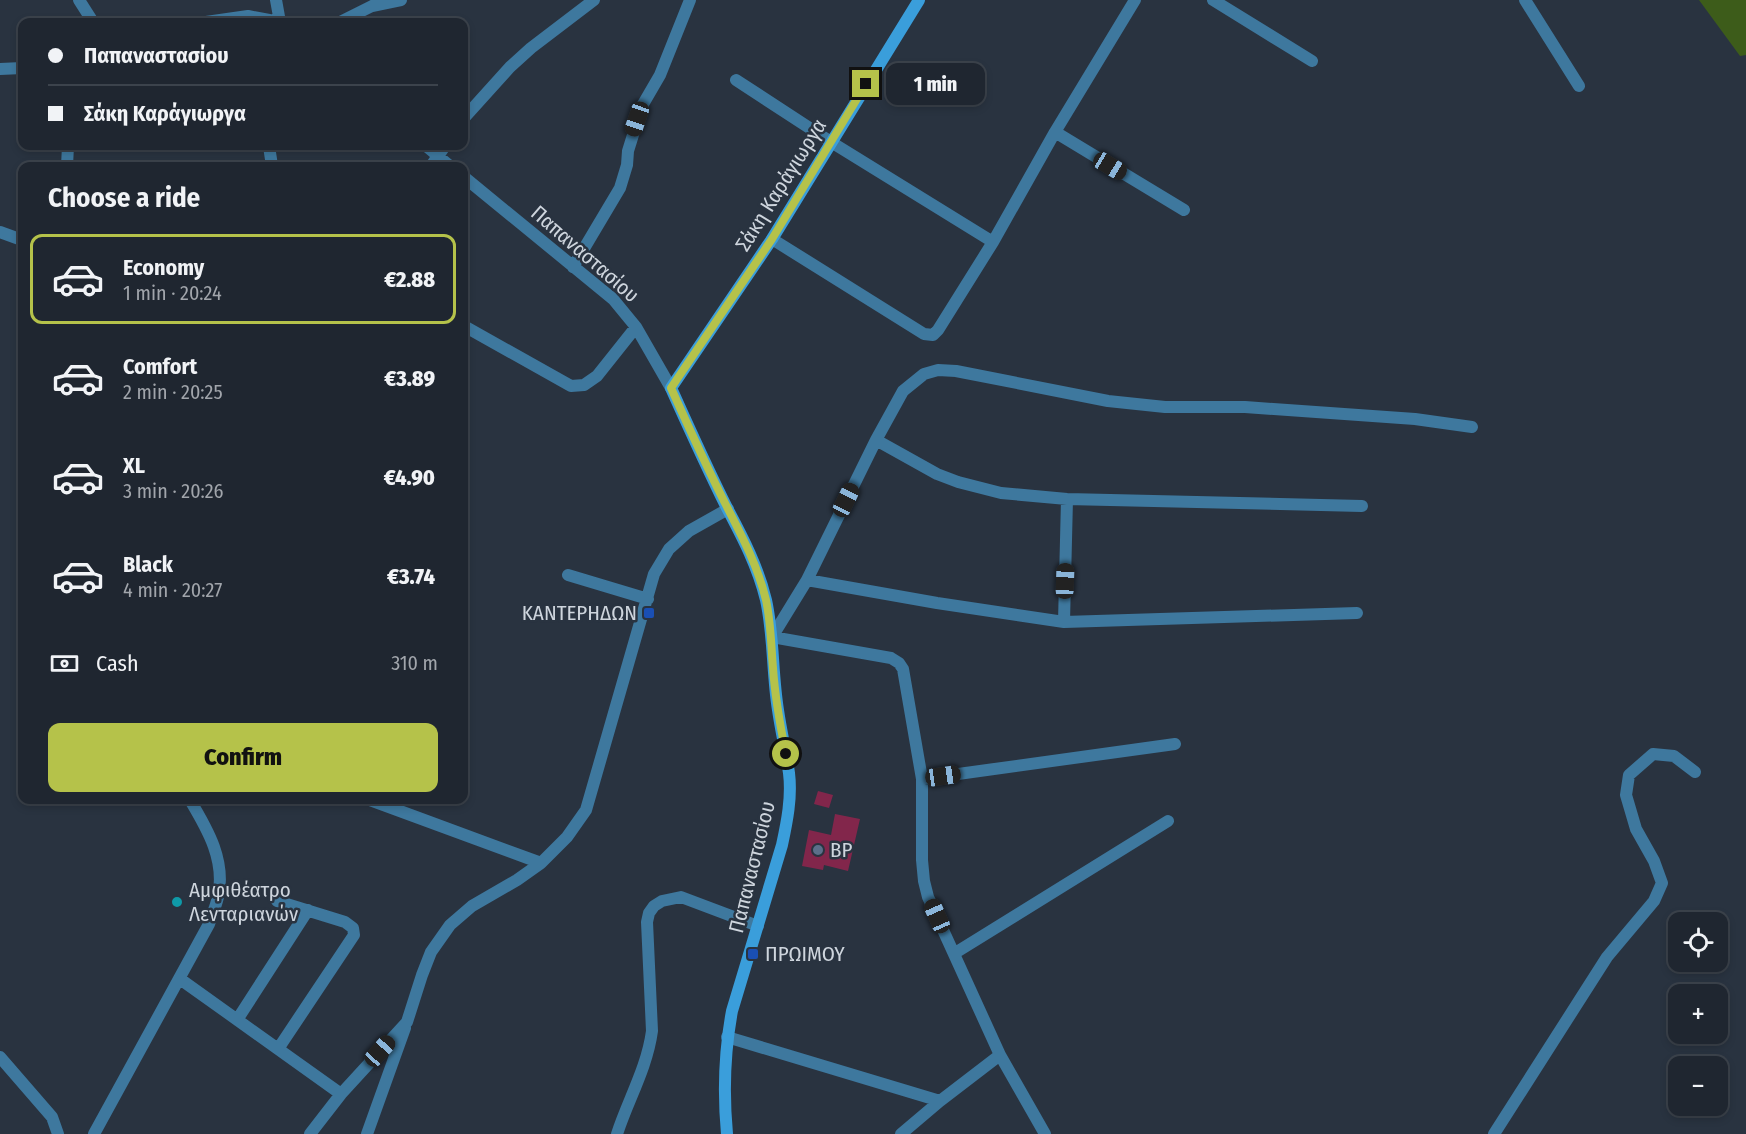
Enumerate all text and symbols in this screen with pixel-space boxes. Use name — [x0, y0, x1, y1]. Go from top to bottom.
text: Παπαναστασίου — [84, 42, 228, 69]
callout: 1 min — [887, 63, 986, 105]
route end — [852, 70, 879, 97]
text: 1 min — [914, 72, 957, 96]
car — [623, 99, 651, 139]
text: Σάκη Καράγιωργα — [84, 100, 246, 127]
street label: Σάκη Καράγιωργα — [730, 114, 832, 256]
car — [1090, 149, 1130, 183]
text: Choose a ride — [48, 182, 200, 214]
street label: Παπαναστασίου — [526, 200, 644, 308]
icon: car — [51, 252, 105, 306]
text: Economy — [123, 254, 204, 281]
text: €2.88 — [384, 266, 435, 293]
text: 1 min · 20:24 — [123, 281, 222, 305]
icon: car — [51, 351, 105, 405]
text: Comfort — [123, 353, 197, 380]
text: €3.89 — [384, 365, 435, 392]
text: 2 min · 20:25 — [123, 380, 223, 404]
icon: car — [51, 450, 105, 504]
text: XL — [123, 452, 145, 479]
text: €4.90 — [384, 464, 435, 491]
text: 3 min · 20:26 — [123, 479, 224, 503]
car — [830, 480, 862, 520]
icon: car — [51, 549, 105, 603]
text: Black — [123, 551, 173, 578]
text: €3.74 — [387, 563, 435, 590]
car — [1055, 563, 1075, 599]
text: 4 min · 20:27 — [123, 578, 222, 602]
place label: ΚΑΝΤΕΡΗΔΩΝ — [522, 600, 637, 626]
marker: ΚΑΝΤΕΡΗΔΩΝ — [642, 606, 656, 620]
icon: cash — [48, 647, 81, 680]
text: Cash — [96, 650, 139, 677]
text: 310 m — [391, 651, 438, 675]
button: Confirm — [48, 723, 438, 792]
route start — [772, 740, 799, 767]
car — [924, 765, 962, 787]
street label: Παπαναστασίου — [723, 798, 781, 936]
place label: BP — [830, 837, 852, 863]
marker: BP — [811, 843, 825, 857]
place label: Αμφιθέατρο Λενταριανών — [189, 877, 298, 927]
marker: Αμφιθέατρο Λενταριανών — [170, 895, 184, 909]
car — [921, 896, 953, 936]
map controls — [1668, 912, 1728, 1116]
button: locate — [1668, 912, 1728, 972]
place label: ΠΡΩΙΜΟΥ — [765, 941, 845, 967]
marker: ΠΡΩΙΜΟΥ — [746, 947, 760, 961]
button: + — [1668, 984, 1728, 1044]
car — [361, 1032, 399, 1070]
button: − — [1668, 1056, 1728, 1116]

